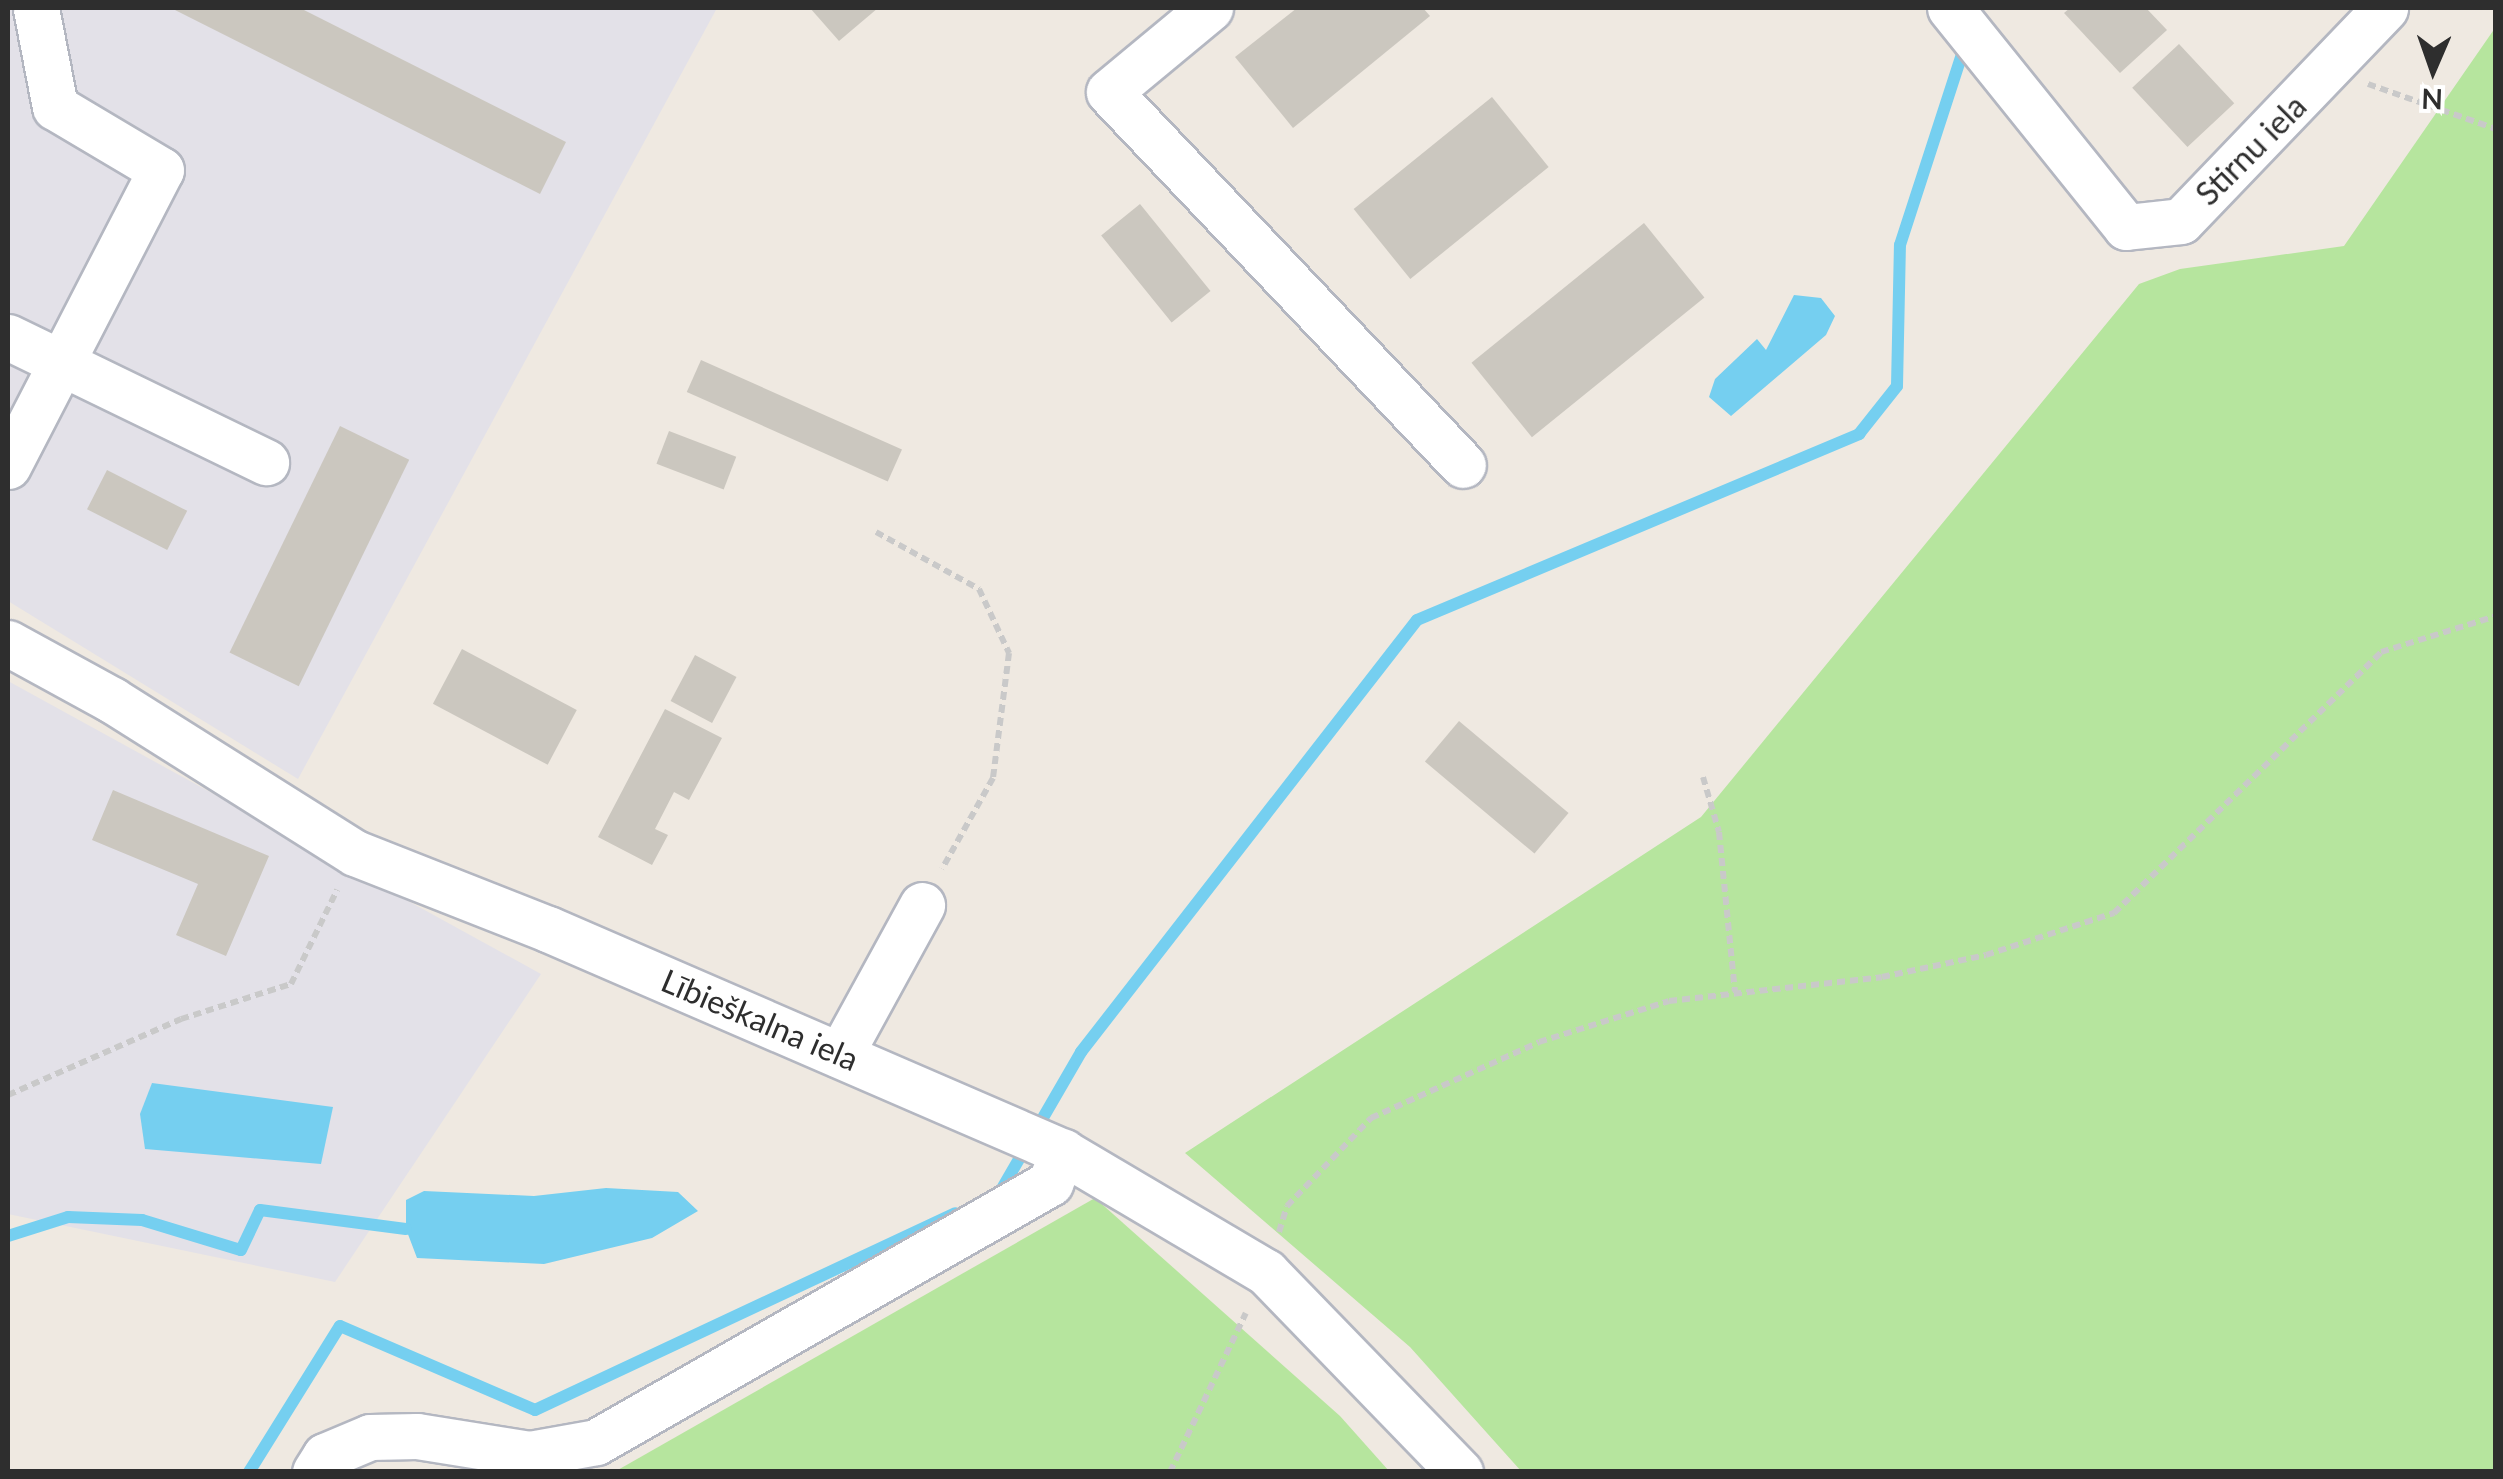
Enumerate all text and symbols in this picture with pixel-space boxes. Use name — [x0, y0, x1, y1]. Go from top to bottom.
north arrow — [2383, 20, 2483, 120]
text: N — [2421, 83, 2443, 117]
street label: Stirnu iela — [2188, 87, 2314, 213]
street label: Lībieškalna iela — [656, 961, 864, 1079]

